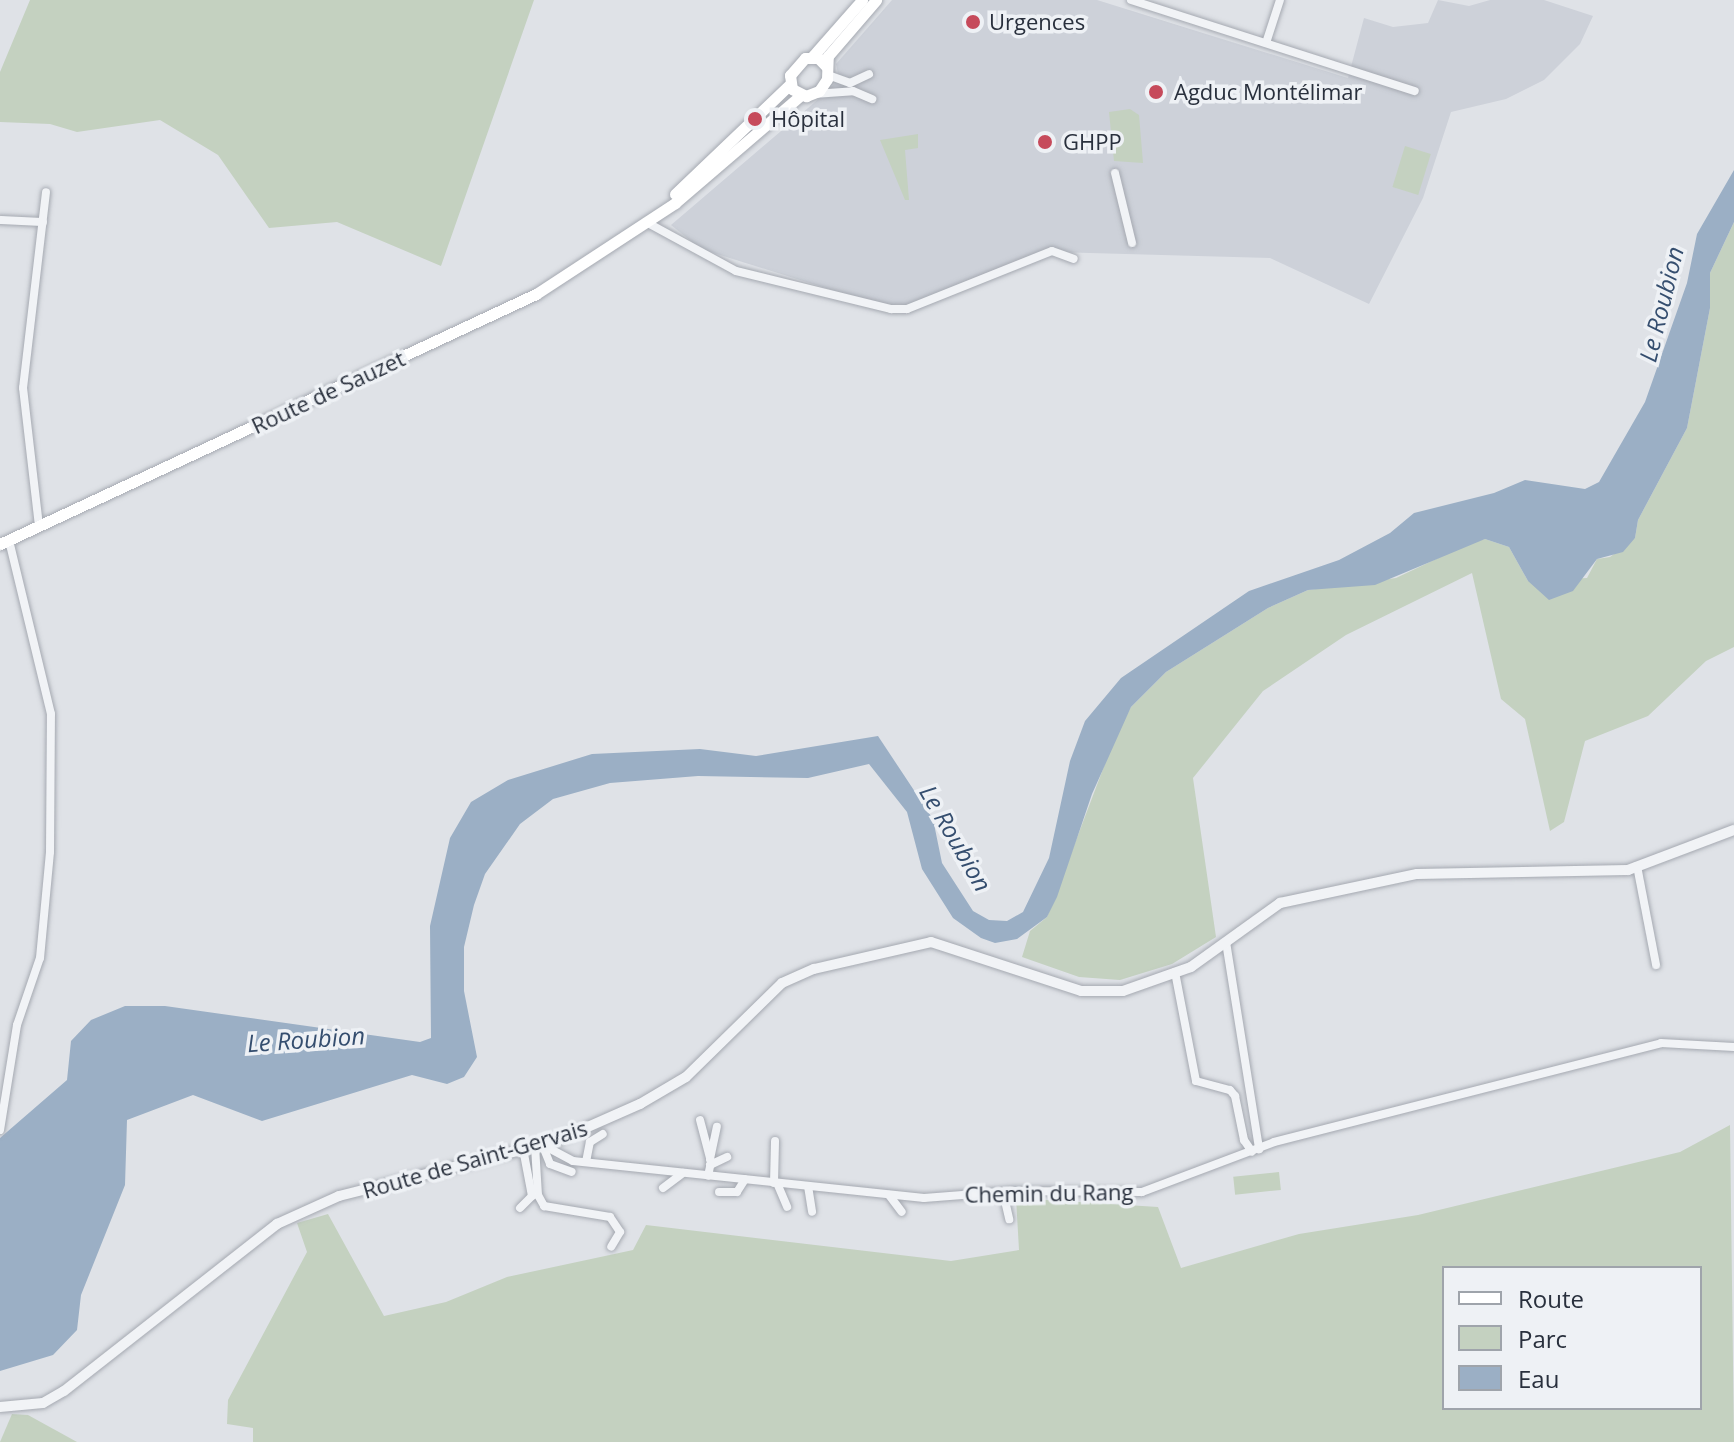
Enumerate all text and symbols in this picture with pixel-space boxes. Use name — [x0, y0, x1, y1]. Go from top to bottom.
place label: Urgences — [989, 9, 1085, 35]
marker: Urgences — [964, 13, 982, 31]
place label: Agduc Montélimar — [1174, 79, 1362, 105]
marker: Agduc Montélimar — [1145, 81, 1167, 103]
place label: Hôpital — [771, 106, 845, 132]
marker: Hôpital — [746, 110, 764, 128]
place label: GHPP — [1063, 129, 1122, 155]
marker: GHPP — [1034, 131, 1056, 153]
water label: Le Roubion — [1633, 243, 1689, 365]
street label: Route de Sauzet — [247, 345, 409, 439]
water label: Le Roubion — [914, 780, 998, 896]
water label: Le Roubion — [246, 1021, 366, 1057]
street label: Route de Saint-Gervais — [360, 1114, 590, 1204]
street label: Chemin du Rang — [964, 1178, 1134, 1208]
legend — [1442, 1266, 1702, 1410]
text: Route — [1518, 1282, 1584, 1315]
text: Parc — [1518, 1322, 1567, 1355]
text: Eau — [1518, 1362, 1559, 1395]

